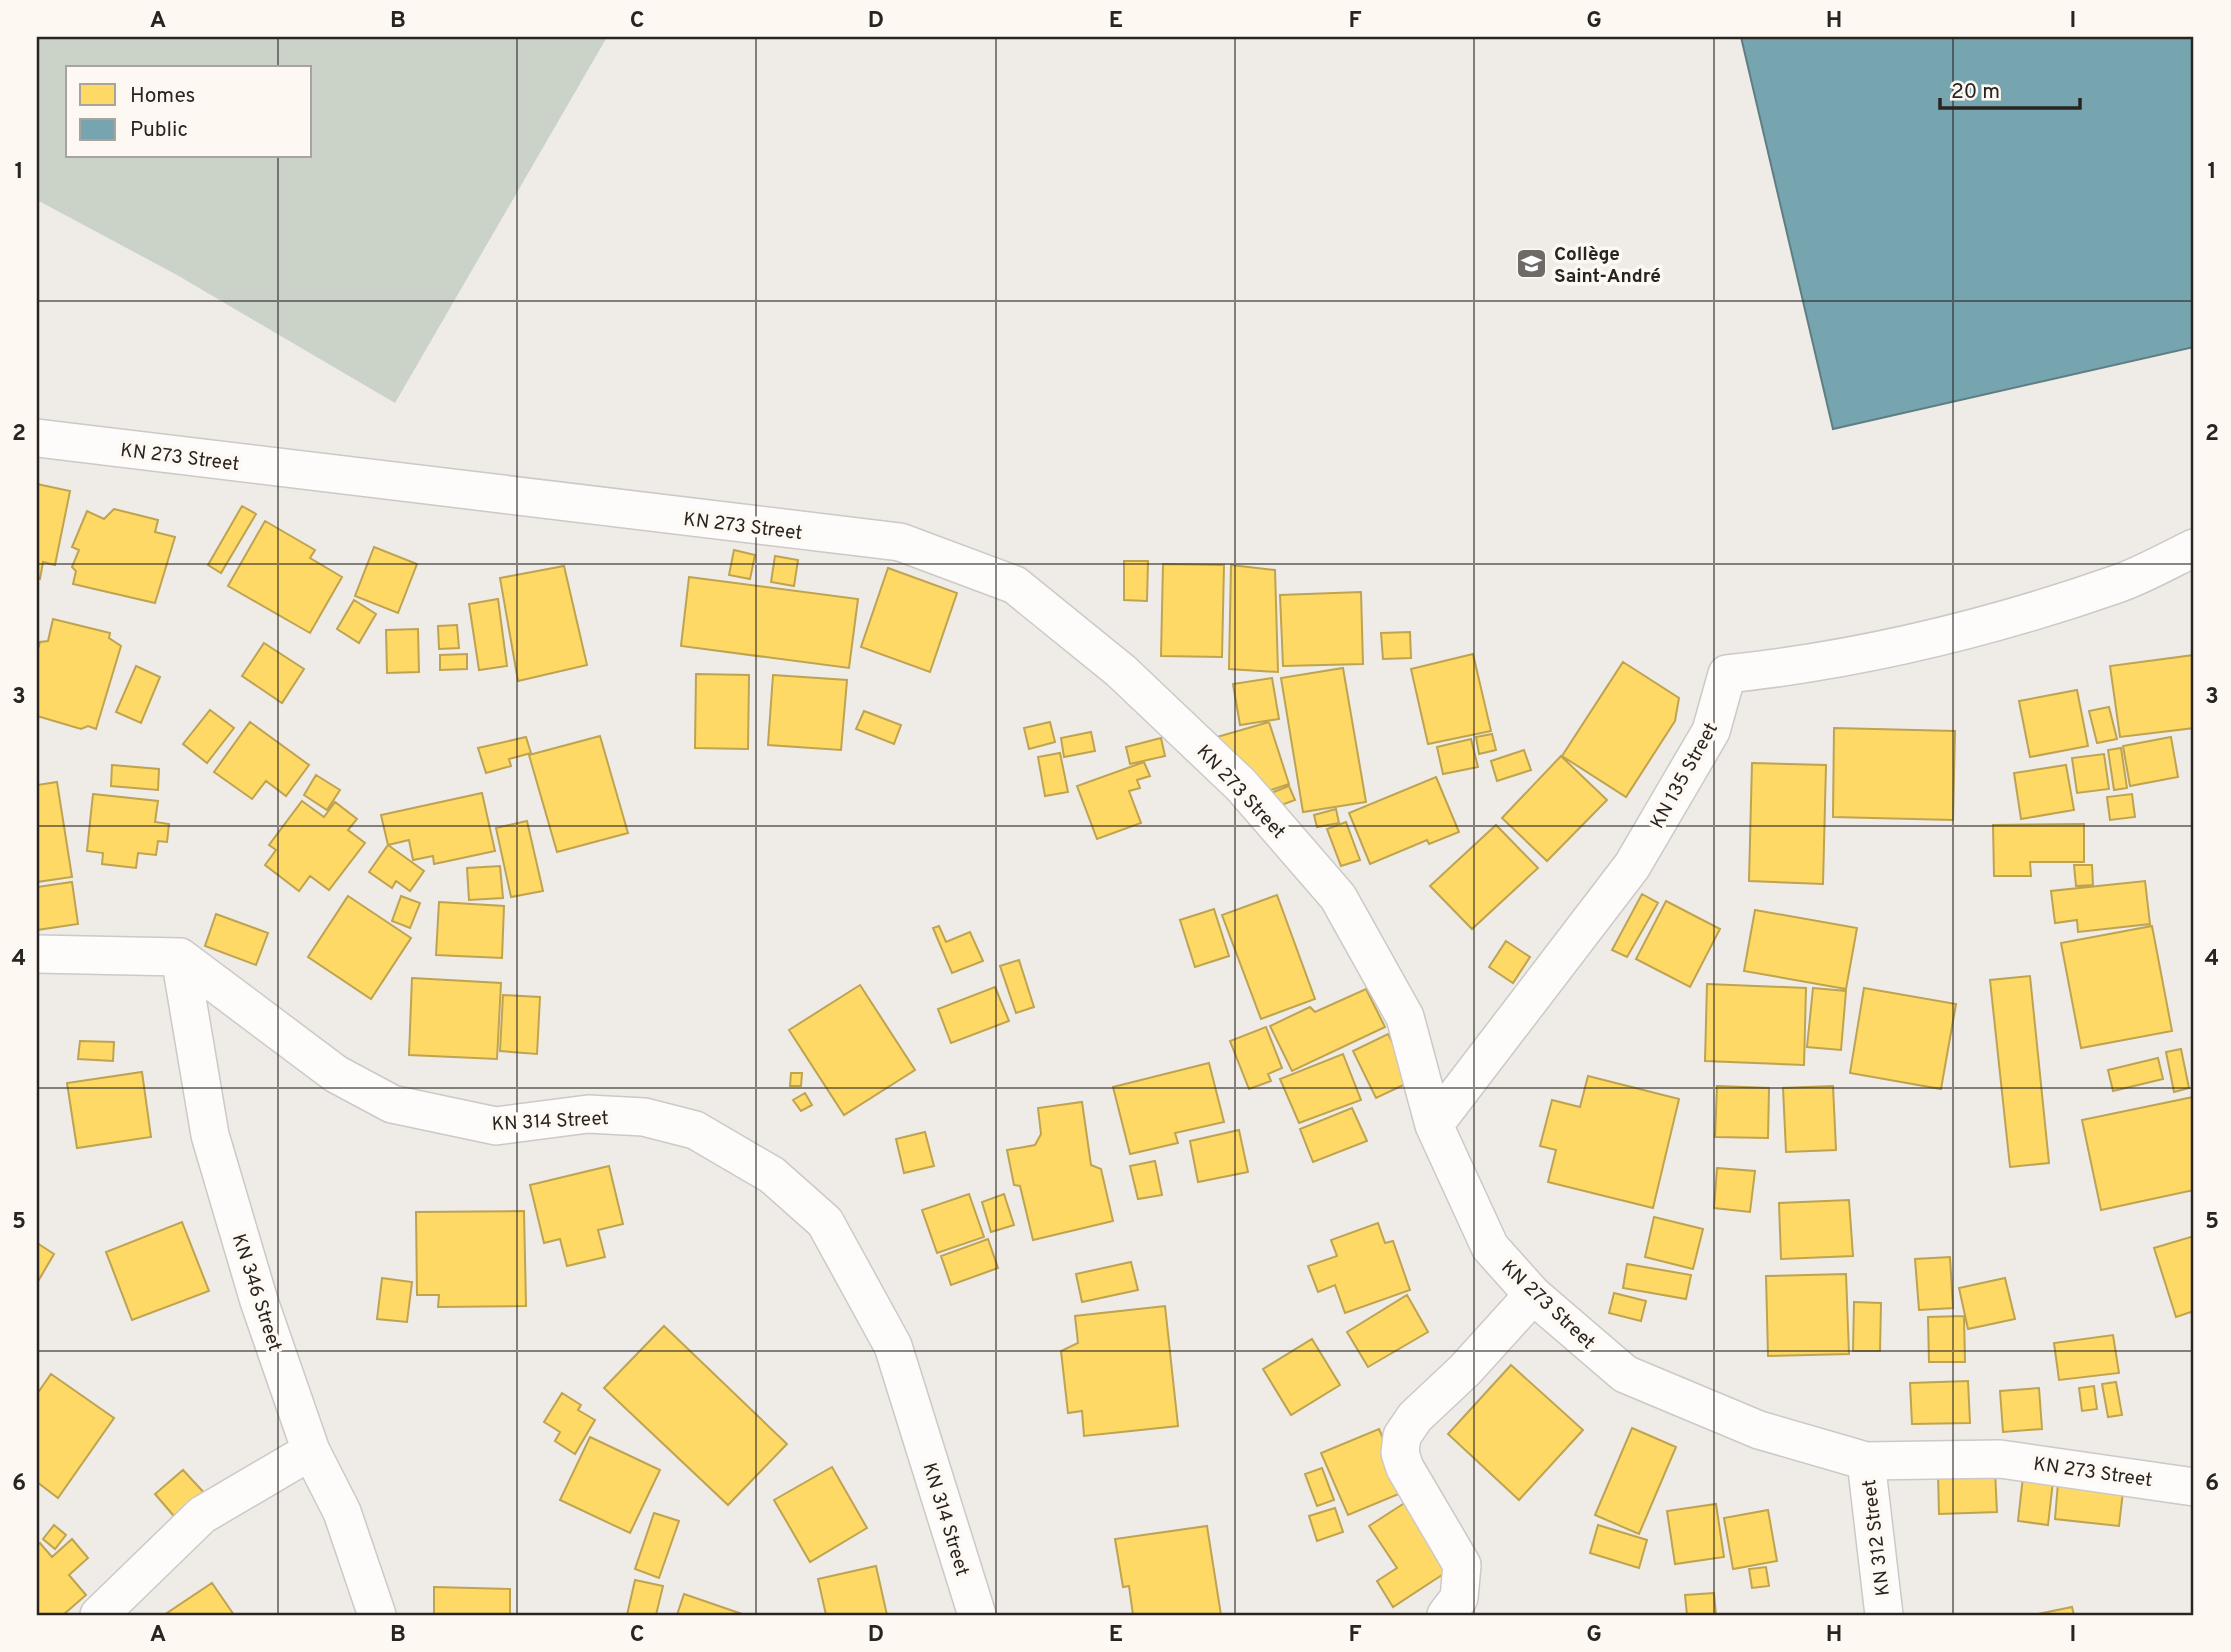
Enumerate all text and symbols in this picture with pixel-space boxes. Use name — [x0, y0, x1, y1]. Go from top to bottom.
text: A — [150, 7, 166, 36]
text: B — [390, 7, 406, 36]
text: C — [630, 7, 644, 36]
text: D — [868, 7, 884, 36]
text: E — [1109, 7, 1123, 36]
text: F — [1348, 7, 1362, 36]
text: G — [1586, 7, 1602, 36]
text: H — [1826, 7, 1842, 36]
text: I — [2070, 7, 2076, 36]
legend — [66, 66, 312, 158]
scale bar — [1940, 66, 2080, 110]
text: 20 m — [1951, 79, 2000, 106]
text: Homes — [130, 83, 195, 110]
text: Public — [130, 117, 188, 144]
text: 1 — [14, 158, 24, 187]
text: 1 — [2207, 158, 2217, 187]
place label: Collège Saint-André — [1554, 243, 1661, 289]
school or university icon: Collège Saint-André — [1514, 247, 1548, 281]
text: 2 — [12, 420, 26, 449]
text: 2 — [2205, 420, 2219, 449]
street label: KN 273 Street — [119, 439, 241, 477]
street label: KN 273 Street — [682, 508, 804, 546]
text: 3 — [12, 683, 26, 712]
text: 3 — [2205, 683, 2219, 712]
street label: KN 135 Street — [1646, 719, 1724, 833]
street label: KN 273 Street — [1191, 740, 1290, 844]
text: 4 — [12, 945, 26, 974]
text: 4 — [2205, 945, 2219, 974]
street label: KN 314 Street — [491, 1107, 609, 1137]
text: 5 — [12, 1208, 26, 1237]
text: 5 — [2205, 1208, 2219, 1237]
street label: KN 346 Street — [226, 1231, 286, 1354]
street label: KN 273 Street — [1496, 1256, 1600, 1355]
street label: KN 273 Street — [2032, 1453, 2154, 1493]
street label: KN 314 Street — [916, 1460, 974, 1579]
text: 6 — [12, 1470, 26, 1499]
text: 6 — [2205, 1470, 2219, 1499]
street label: KN 312 Street — [1858, 1478, 1896, 1597]
text: A — [150, 1621, 166, 1650]
text: B — [390, 1621, 406, 1650]
text: C — [630, 1621, 644, 1650]
text: D — [868, 1621, 884, 1650]
text: E — [1109, 1621, 1123, 1650]
text: F — [1348, 1621, 1362, 1650]
text: G — [1586, 1621, 1602, 1650]
text: H — [1826, 1621, 1842, 1650]
text: I — [2070, 1621, 2076, 1650]

